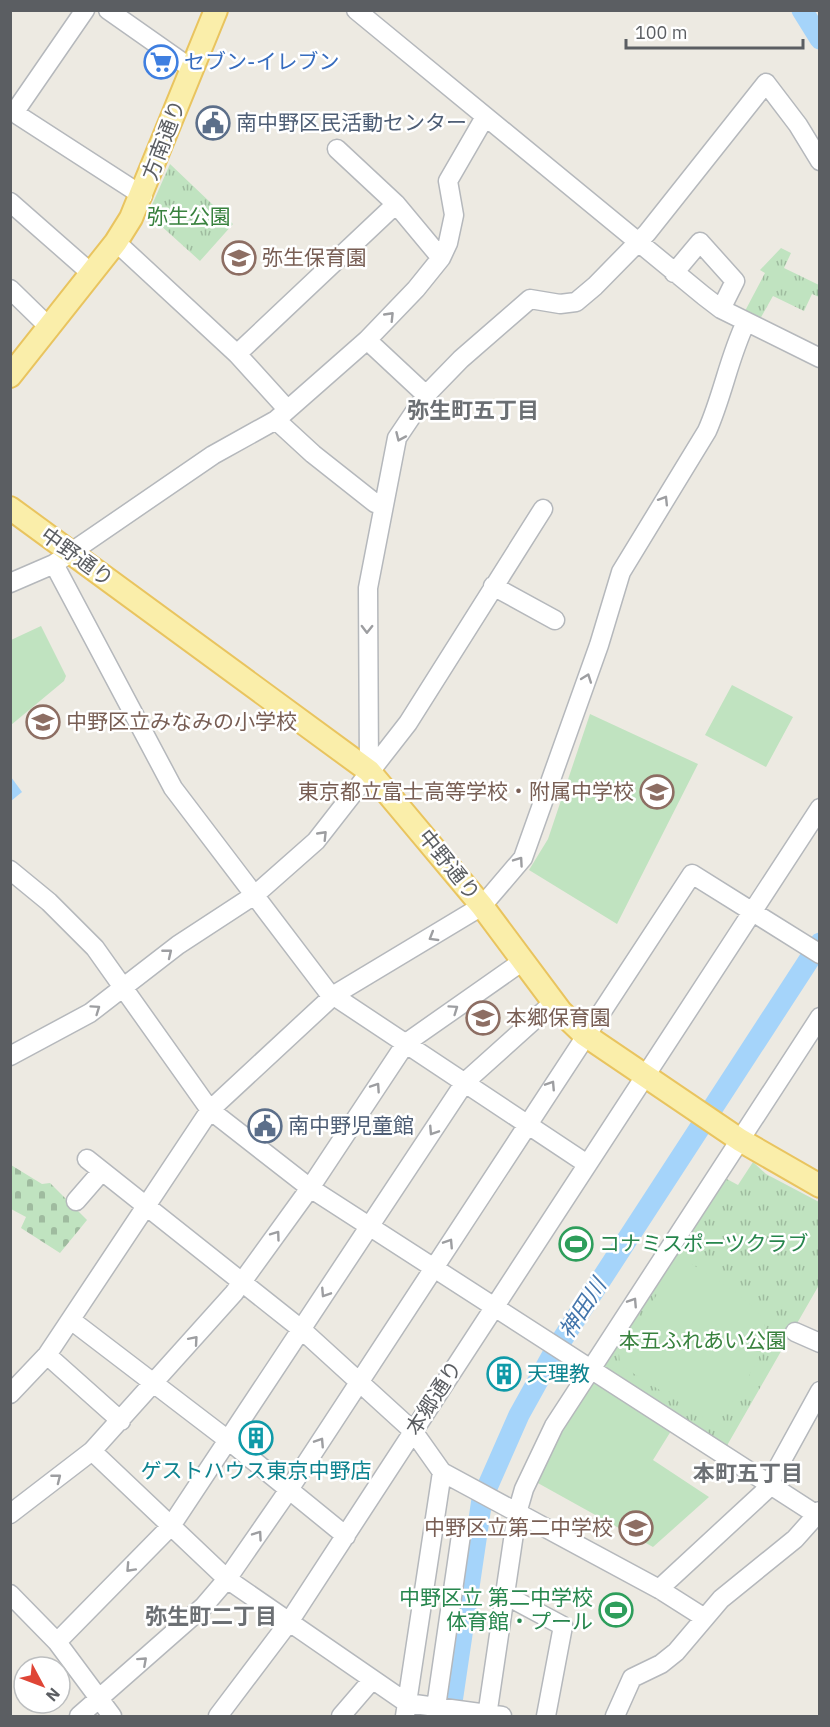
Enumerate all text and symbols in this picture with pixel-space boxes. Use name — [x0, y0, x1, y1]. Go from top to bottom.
scale bar — [626, 12, 803, 50]
text: 100 m — [635, 21, 687, 44]
supermarket icon: セブン-イレブン — [143, 44, 179, 80]
place label: セブン-イレブン — [184, 47, 339, 75]
street label: 方南通り — [135, 95, 191, 184]
public building icon: 南中野区民活動センター — [195, 105, 231, 141]
place label: 南中野区民活動センター — [236, 108, 467, 136]
park label: 弥生公園 — [147, 202, 231, 230]
school or university icon: 弥生保育園 — [221, 240, 257, 276]
place label: 弥生保育園 — [262, 243, 367, 271]
one-way arrow — [383, 312, 394, 322]
district label: 弥生町五丁目 — [407, 395, 539, 424]
one-way arrow — [395, 431, 407, 442]
one-way arrow — [656, 496, 668, 506]
street label: 中野通り — [35, 520, 120, 592]
one-way arrow — [361, 624, 373, 633]
one-way arrow — [580, 673, 593, 684]
school or university icon: 中野区立みなみの小学校 — [25, 704, 61, 740]
place label: 中野区立みなみの小学校 — [66, 707, 297, 735]
school or university icon: 東京都立富士高等学校・附属中学校 — [639, 774, 675, 810]
place label: 東京都立富士高等学校・附属中学校 — [298, 777, 634, 805]
street label: 中野通り — [412, 823, 487, 906]
one-way arrow — [315, 831, 326, 842]
one-way arrow — [512, 856, 523, 867]
one-way arrow — [429, 930, 439, 942]
one-way arrow — [162, 950, 173, 961]
school or university icon: 本郷保育園 — [465, 1000, 501, 1036]
place label: 本郷保育園 — [506, 1003, 611, 1031]
one-way arrow — [90, 1005, 101, 1016]
one-way arrow — [447, 1005, 458, 1016]
one-way arrow — [544, 1081, 556, 1091]
one-way arrow — [369, 1082, 380, 1093]
public building icon: 南中野児童館 — [247, 1108, 283, 1144]
place label: 南中野児童館 — [288, 1111, 414, 1139]
one-way arrow — [428, 1125, 440, 1135]
sports icon: コナミスポーツクラブ — [558, 1226, 594, 1262]
place label: コナミスポーツクラブ — [599, 1229, 809, 1257]
one-way arrow — [269, 1231, 280, 1242]
one-way arrow — [442, 1239, 453, 1250]
water label: 神田川 — [551, 1270, 613, 1343]
one-way arrow — [321, 1287, 332, 1298]
one-way arrow — [626, 1298, 637, 1309]
park label: 本五ふれあい公園 — [619, 1326, 787, 1354]
one-way arrow — [187, 1336, 198, 1347]
street label: 本郷通り — [399, 1355, 468, 1440]
building icon: 天理教 — [486, 1356, 522, 1392]
place label: 天理教 — [527, 1359, 590, 1387]
building icon: ゲストハウス東京中野店 — [238, 1420, 274, 1456]
one-way arrow — [313, 1438, 324, 1449]
place label: ゲストハウス東京中野店 — [141, 1456, 372, 1484]
district label: 本町五丁目 — [693, 1458, 803, 1487]
one-way arrow — [50, 1475, 61, 1486]
school or university icon: 中野区立第二中学校 — [618, 1510, 654, 1546]
place label: 中野区立第二中学校 — [424, 1513, 613, 1541]
one-way arrow — [251, 1530, 262, 1541]
one-way arrow — [126, 1561, 137, 1571]
place label: 中野区立 第二中学校 体育館・プール — [399, 1583, 593, 1635]
sports icon: 中野区立 第二中学校 体育館・プール — [598, 1592, 634, 1628]
district label: 弥生町二丁目 — [145, 1601, 277, 1630]
north arrow — [12, 1655, 72, 1715]
one-way arrow — [136, 1657, 147, 1668]
text: N — [42, 1684, 65, 1706]

